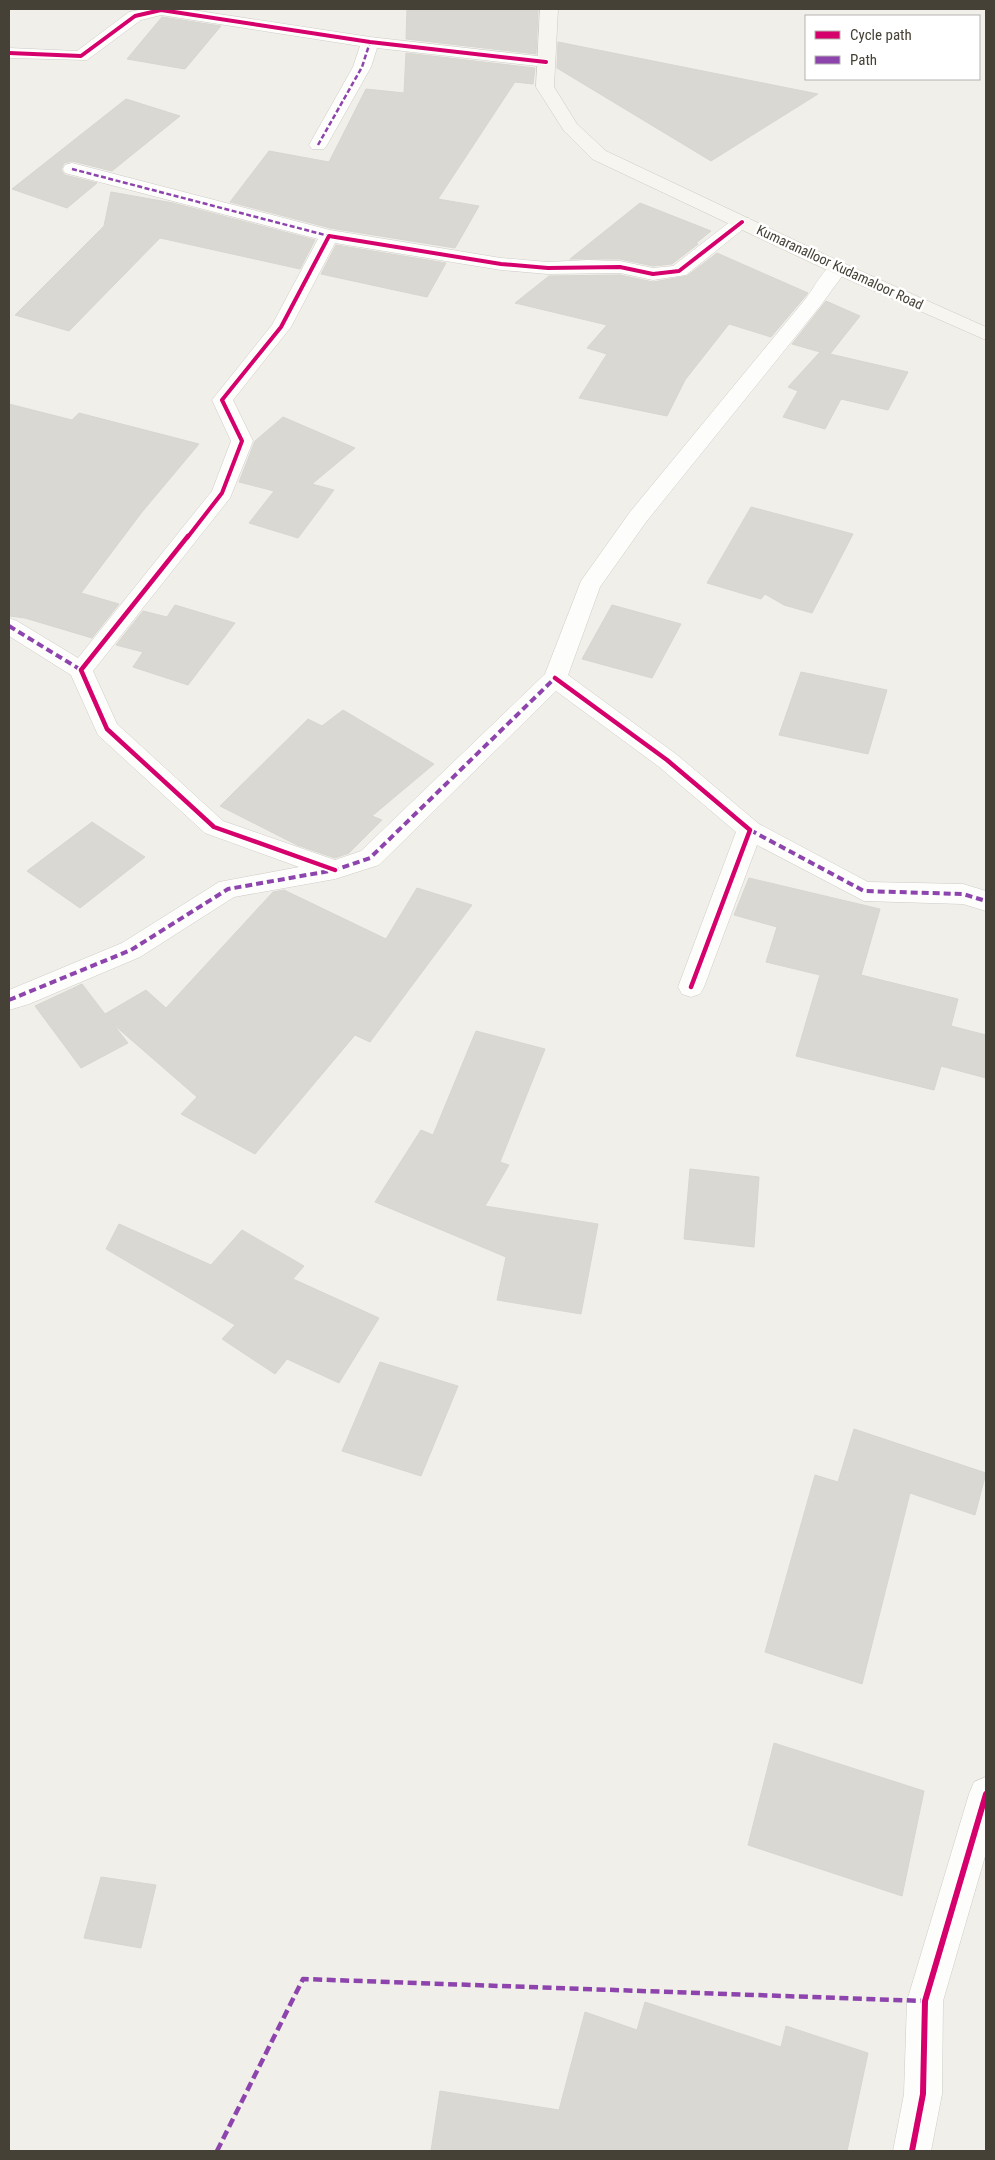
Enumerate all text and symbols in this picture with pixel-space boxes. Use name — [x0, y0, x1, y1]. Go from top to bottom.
legend — [805, 15, 980, 80]
text: Cycle path — [850, 26, 912, 44]
text: Path — [850, 51, 877, 69]
street label: Kumaranalloor Kudamaloor Road — [754, 221, 926, 313]

